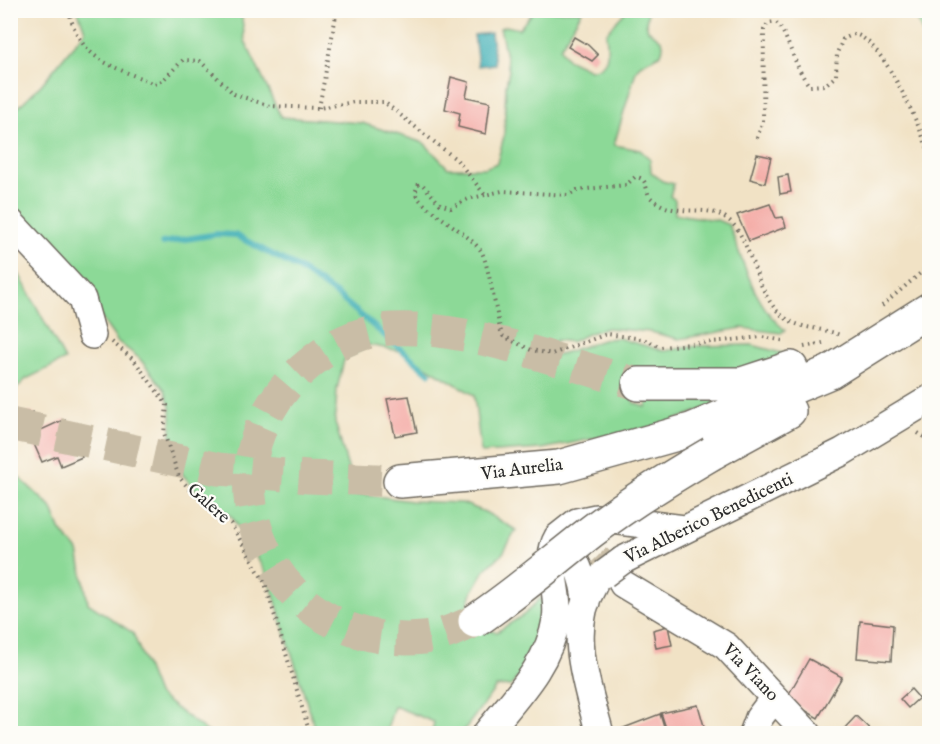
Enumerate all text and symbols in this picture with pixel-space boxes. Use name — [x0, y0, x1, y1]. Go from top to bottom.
street label: Via Aurelia — [479, 454, 564, 487]
street label: Via Alberico Benedicenti — [620, 468, 797, 570]
street label: Galere — [182, 479, 234, 529]
street label: Via Viano — [716, 638, 783, 707]

